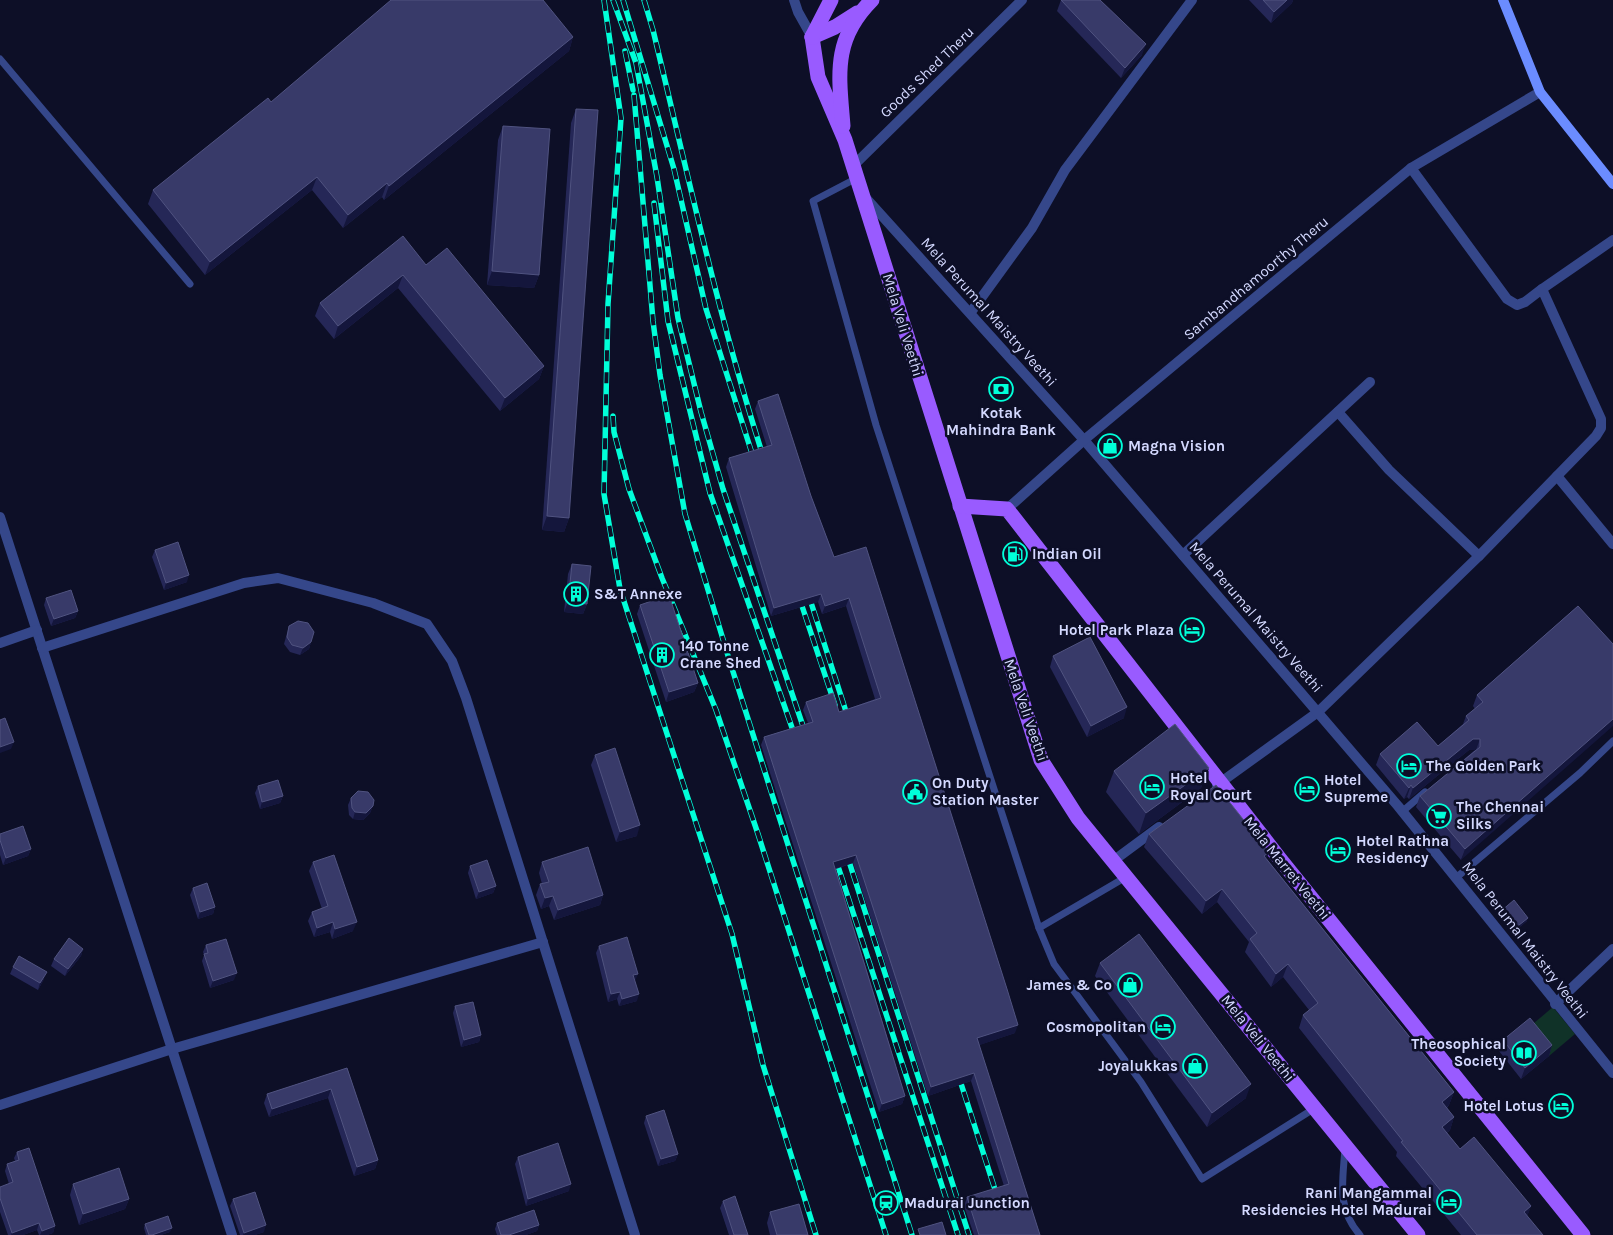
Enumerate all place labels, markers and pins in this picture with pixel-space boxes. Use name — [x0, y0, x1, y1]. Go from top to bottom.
bank icon: Kotak Mahindra Bank — [988, 376, 1014, 402]
place label: Kotak Mahindra Bank — [946, 404, 1056, 439]
shop icon: Magna Vision — [1097, 433, 1123, 459]
place label: Magna Vision — [1128, 437, 1225, 455]
fuel station icon: Indian Oil — [1002, 541, 1028, 567]
place label: Indian Oil — [1032, 545, 1102, 563]
building icon: S&T Annexe — [563, 581, 589, 607]
place label: S&T Annexe — [594, 585, 682, 603]
hotel icon: Hotel Park Plaza — [1179, 617, 1205, 643]
place label: Hotel Park Plaza — [1058, 621, 1174, 639]
place label: 140 Tonne Crane Shed — [680, 637, 761, 672]
building icon: 140 Tonne Crane Shed — [649, 642, 675, 668]
hotel icon: The Golden Park — [1396, 753, 1422, 779]
place label: The Golden Park — [1426, 757, 1541, 775]
place label: Hotel Royal Court — [1170, 769, 1252, 804]
place label: Hotel Supreme — [1324, 771, 1388, 806]
place label: On Duty Station Master — [932, 774, 1038, 809]
hotel icon: Hotel Royal Court — [1139, 774, 1165, 800]
hotel icon: Hotel Supreme — [1294, 776, 1320, 802]
public building icon: On Duty Station Master — [902, 779, 928, 805]
place label: The Chennai Silks — [1456, 798, 1544, 833]
supermarket icon: The Chennai Silks — [1426, 803, 1452, 829]
place label: Hotel Rathna Residency — [1356, 832, 1449, 867]
hotel icon: Hotel Rathna Residency — [1325, 837, 1351, 863]
shop icon: James & Co — [1117, 972, 1143, 998]
place label: James & Co — [1026, 976, 1112, 994]
hotel icon: Cosmopolitan — [1150, 1014, 1176, 1040]
place label: Cosmopolitan — [1046, 1018, 1146, 1036]
place label: Theosophical Society — [1411, 1035, 1506, 1070]
library icon: Theosophical Society — [1511, 1040, 1537, 1066]
shop icon: Joyalukkas — [1182, 1053, 1208, 1079]
place label: Joyalukkas — [1098, 1057, 1178, 1075]
hotel icon: Hotel Lotus — [1548, 1093, 1574, 1119]
place label: Hotel Lotus — [1464, 1097, 1544, 1115]
place label: Rani Mangammal Residencies Hotel Madurai — [1241, 1184, 1432, 1219]
hotel icon: Rani Mangammal Residencies Hotel Madurai — [1436, 1189, 1462, 1215]
station icon: Madurai Junction — [873, 1190, 899, 1216]
place label: Madurai Junction — [904, 1194, 1030, 1212]

